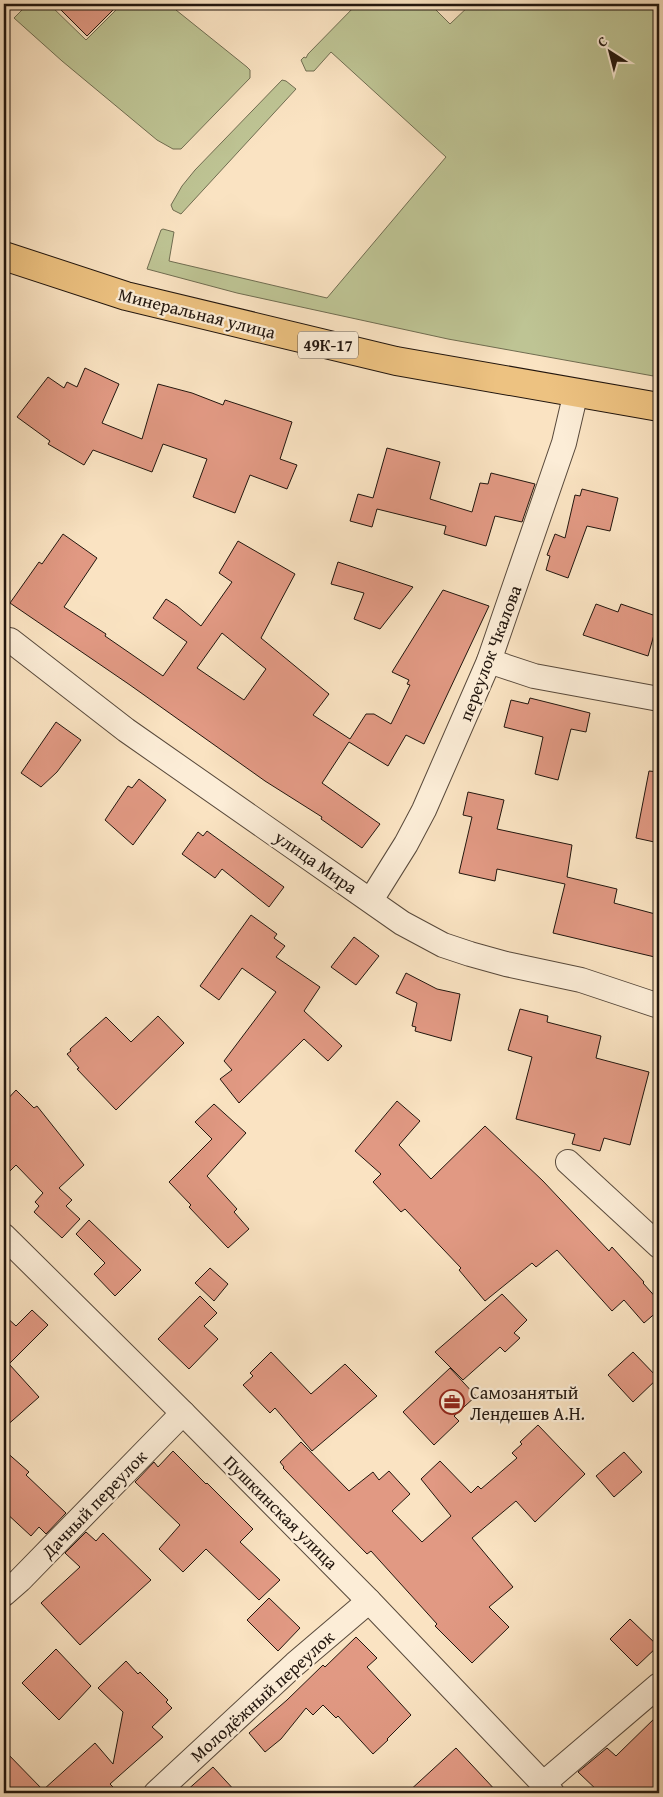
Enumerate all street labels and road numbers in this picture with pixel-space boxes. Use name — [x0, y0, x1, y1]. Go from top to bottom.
street label: Минеральная улица — [116, 280, 279, 346]
road number: 49К-17 — [298, 332, 358, 358]
street label: переулок Чкалова — [452, 581, 529, 725]
street label: улица Мира — [268, 823, 363, 901]
street label: Дачный переулок — [34, 1443, 153, 1565]
street label: Пушкинская улица — [217, 1448, 345, 1576]
street label: Молодёжный переулок — [184, 1623, 341, 1768]

